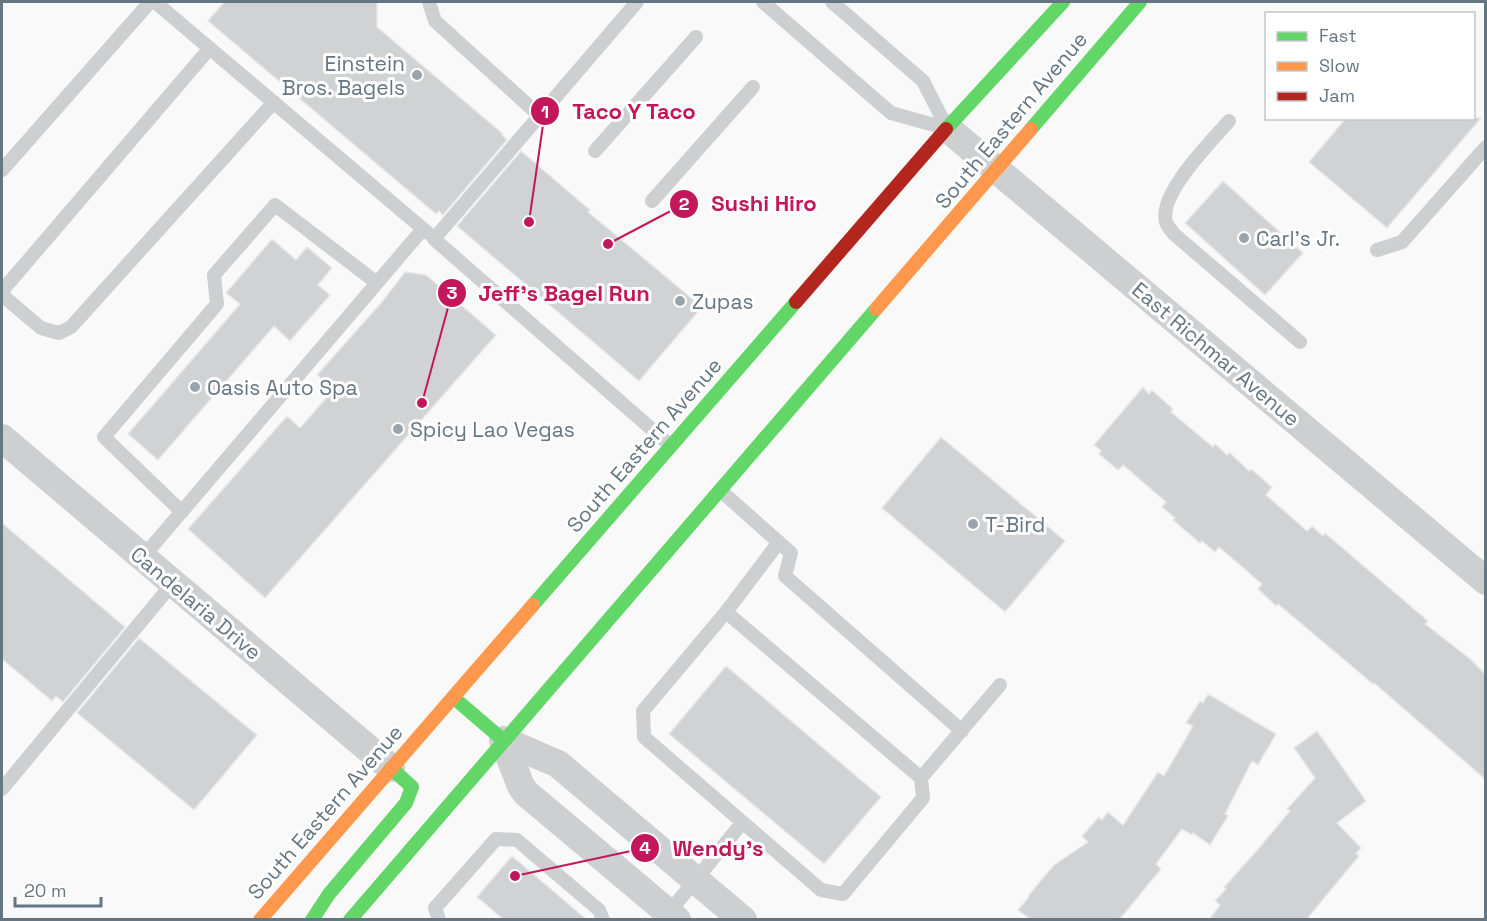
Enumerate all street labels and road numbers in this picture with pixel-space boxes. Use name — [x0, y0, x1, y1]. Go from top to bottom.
street label: South Eastern Avenue — [929, 26, 1093, 214]
street label: East Richmar Avenue — [1127, 276, 1305, 432]
street label: South Eastern Avenue — [561, 352, 727, 538]
street label: Candelaria Drive — [125, 540, 267, 666]
street label: South Eastern Avenue — [242, 719, 408, 905]

